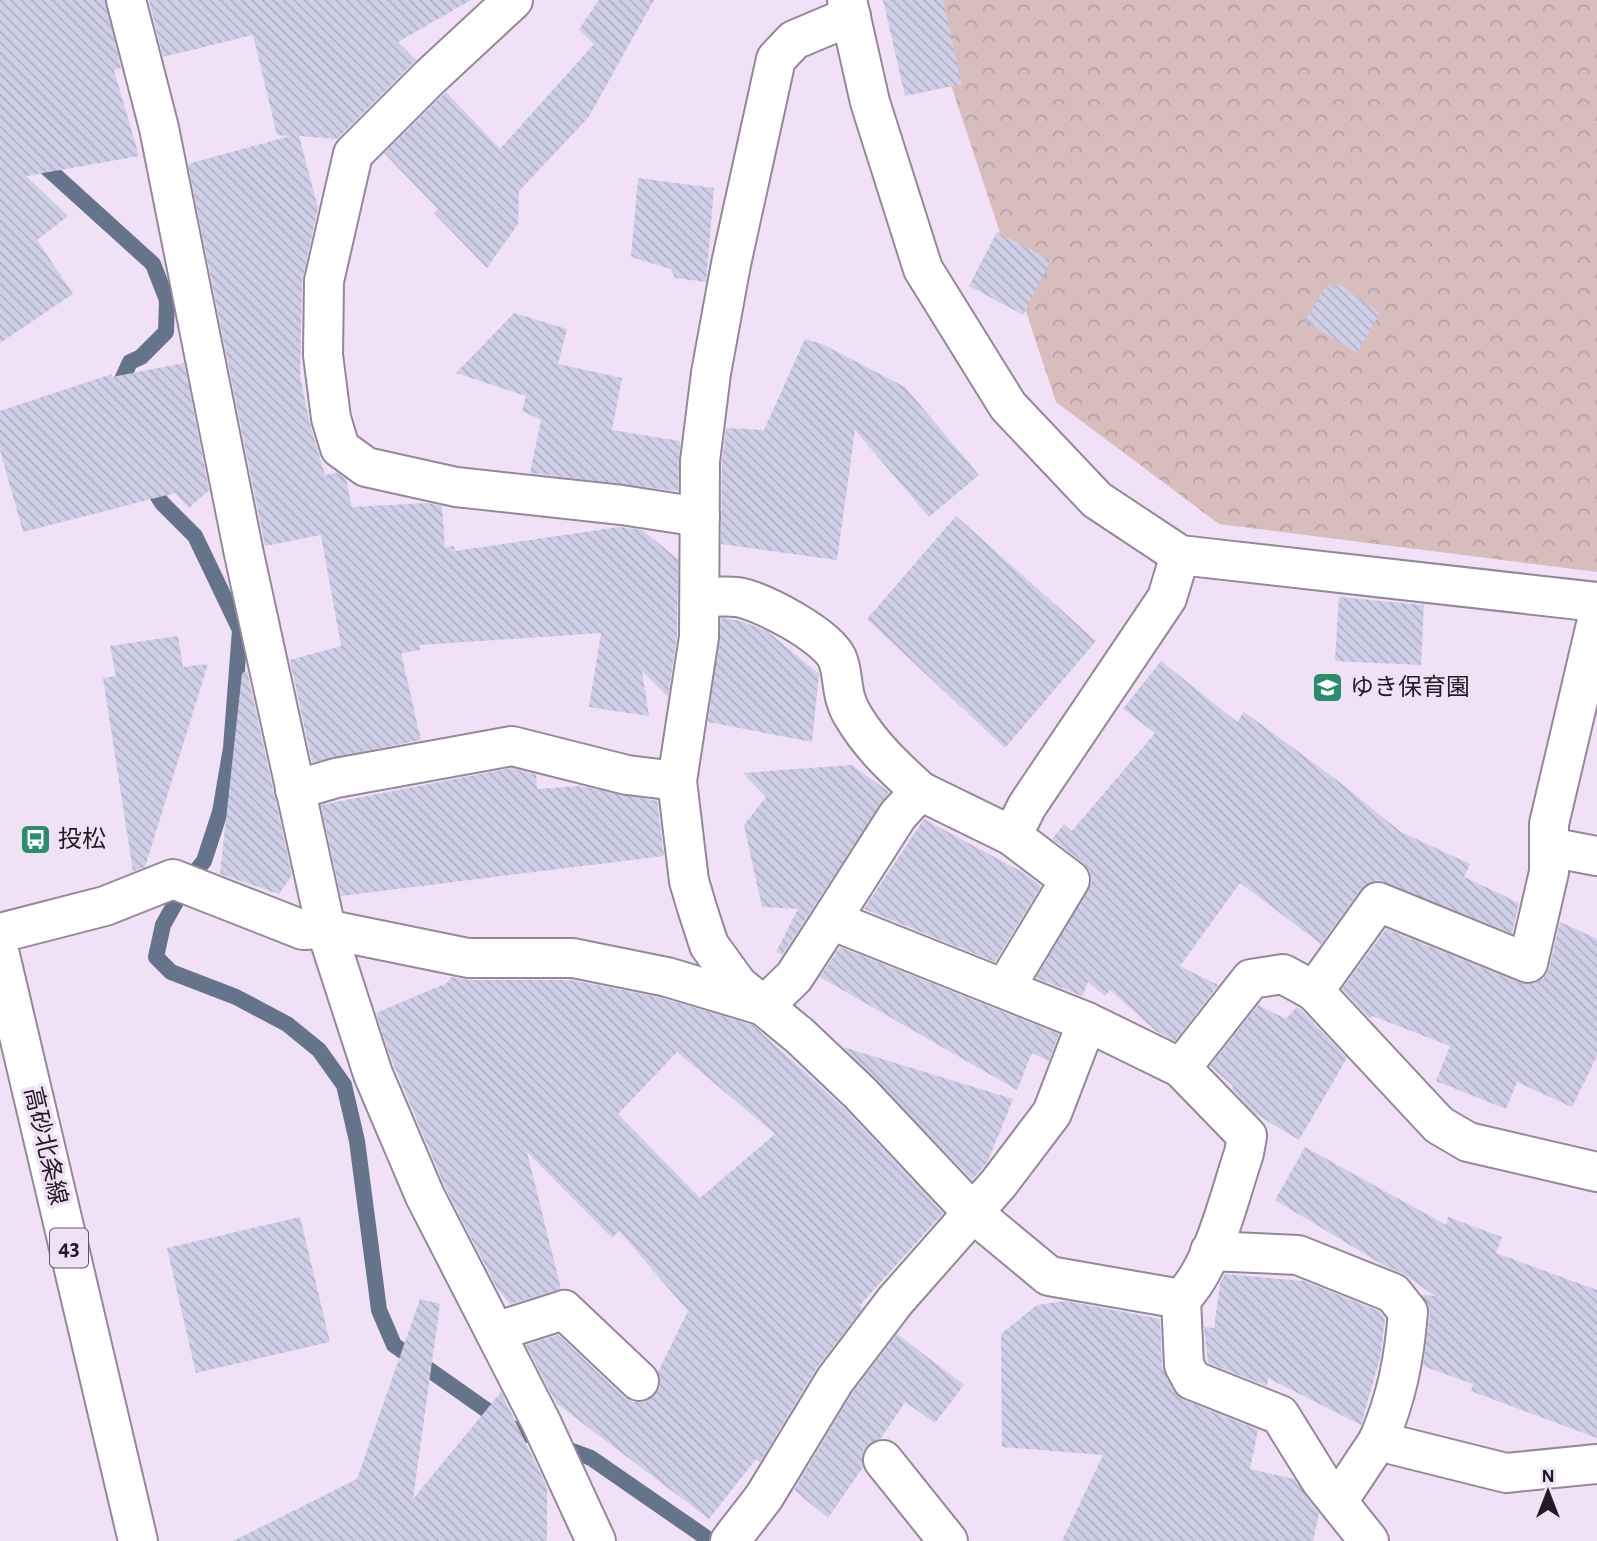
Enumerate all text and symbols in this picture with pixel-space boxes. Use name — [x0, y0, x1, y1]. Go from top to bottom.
school or university icon: ゆき保育園 — [1310, 671, 1344, 705]
place label: ゆき保育園 — [1350, 674, 1470, 700]
bus stop icon: 投松 — [18, 823, 52, 857]
place label: 投松 — [58, 826, 106, 852]
street label: 高砂北条線 — [20, 1084, 72, 1207]
road number: 43 — [50, 1228, 88, 1268]
north arrow — [1513, 1457, 1583, 1527]
text: N — [1541, 1467, 1555, 1486]

